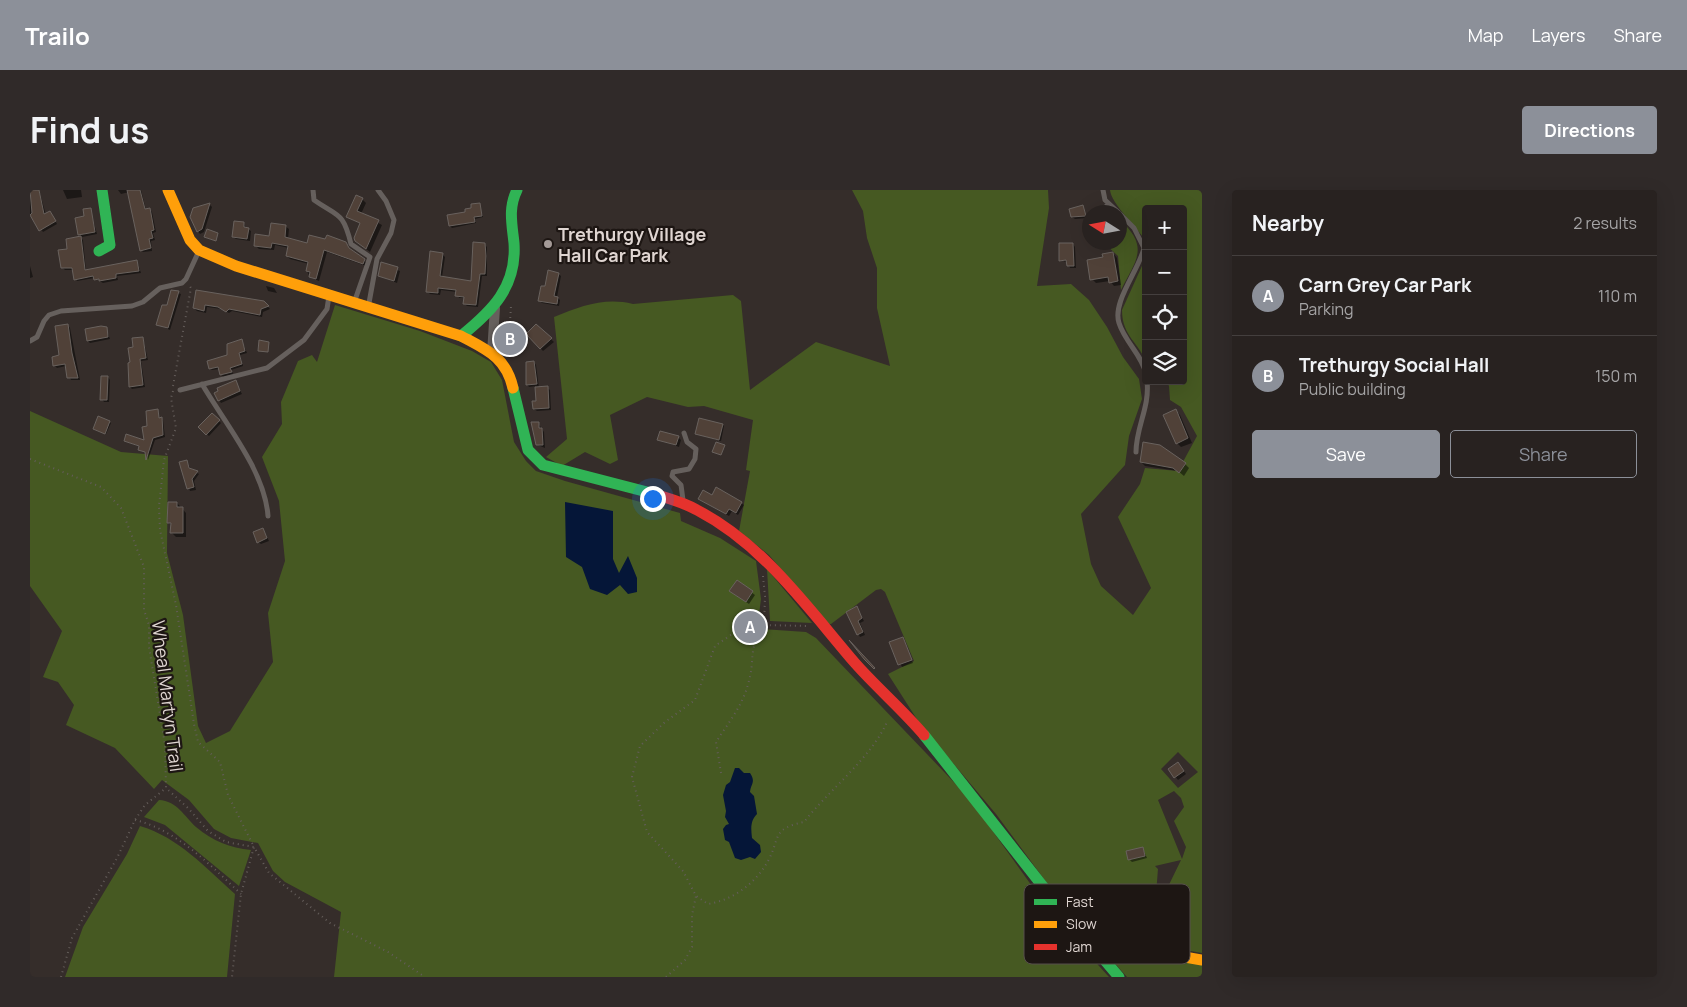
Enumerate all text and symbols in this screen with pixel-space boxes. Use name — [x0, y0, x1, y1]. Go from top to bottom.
text: Trailo — [25, 19, 90, 52]
text: Map — [1468, 23, 1503, 47]
text: Layers — [1531, 23, 1585, 47]
text: Share — [1613, 23, 1662, 47]
text: Find us — [30, 106, 149, 154]
button: Directions — [1522, 106, 1657, 154]
north arrow — [1082, 205, 1127, 250]
map controls — [1142, 205, 1187, 385]
button: + — [1142, 205, 1187, 250]
text: Nearby — [1252, 209, 1324, 237]
text: 2 results — [1573, 212, 1637, 234]
place label: Trethurgy Village Hall Car Park — [558, 222, 707, 267]
marker: Trethurgy Village Hall Car Park — [542, 238, 554, 250]
button: − — [1142, 250, 1187, 295]
text: Carn Grey Car Park — [1299, 272, 1471, 298]
text: A — [1263, 285, 1273, 307]
text: 110 m — [1598, 285, 1637, 307]
button: locate — [1142, 295, 1187, 340]
text: Parking — [1299, 298, 1354, 320]
pin: B — [494, 320, 526, 358]
button: layers — [1142, 340, 1187, 385]
text: Trethurgy Social Hall — [1299, 352, 1489, 378]
text: B — [1263, 365, 1273, 387]
text: 150 m — [1595, 365, 1637, 387]
text: Public building — [1299, 378, 1406, 400]
button: Save — [1252, 430, 1440, 478]
button: Share — [1450, 430, 1637, 478]
your location — [640, 486, 666, 512]
pin: A — [734, 608, 766, 646]
street label: Wheal Martyn Trail — [147, 619, 189, 773]
legend — [1024, 884, 1190, 964]
text: Fast — [1066, 892, 1094, 911]
text: Slow — [1066, 914, 1097, 933]
text: Jam — [1066, 937, 1092, 956]

